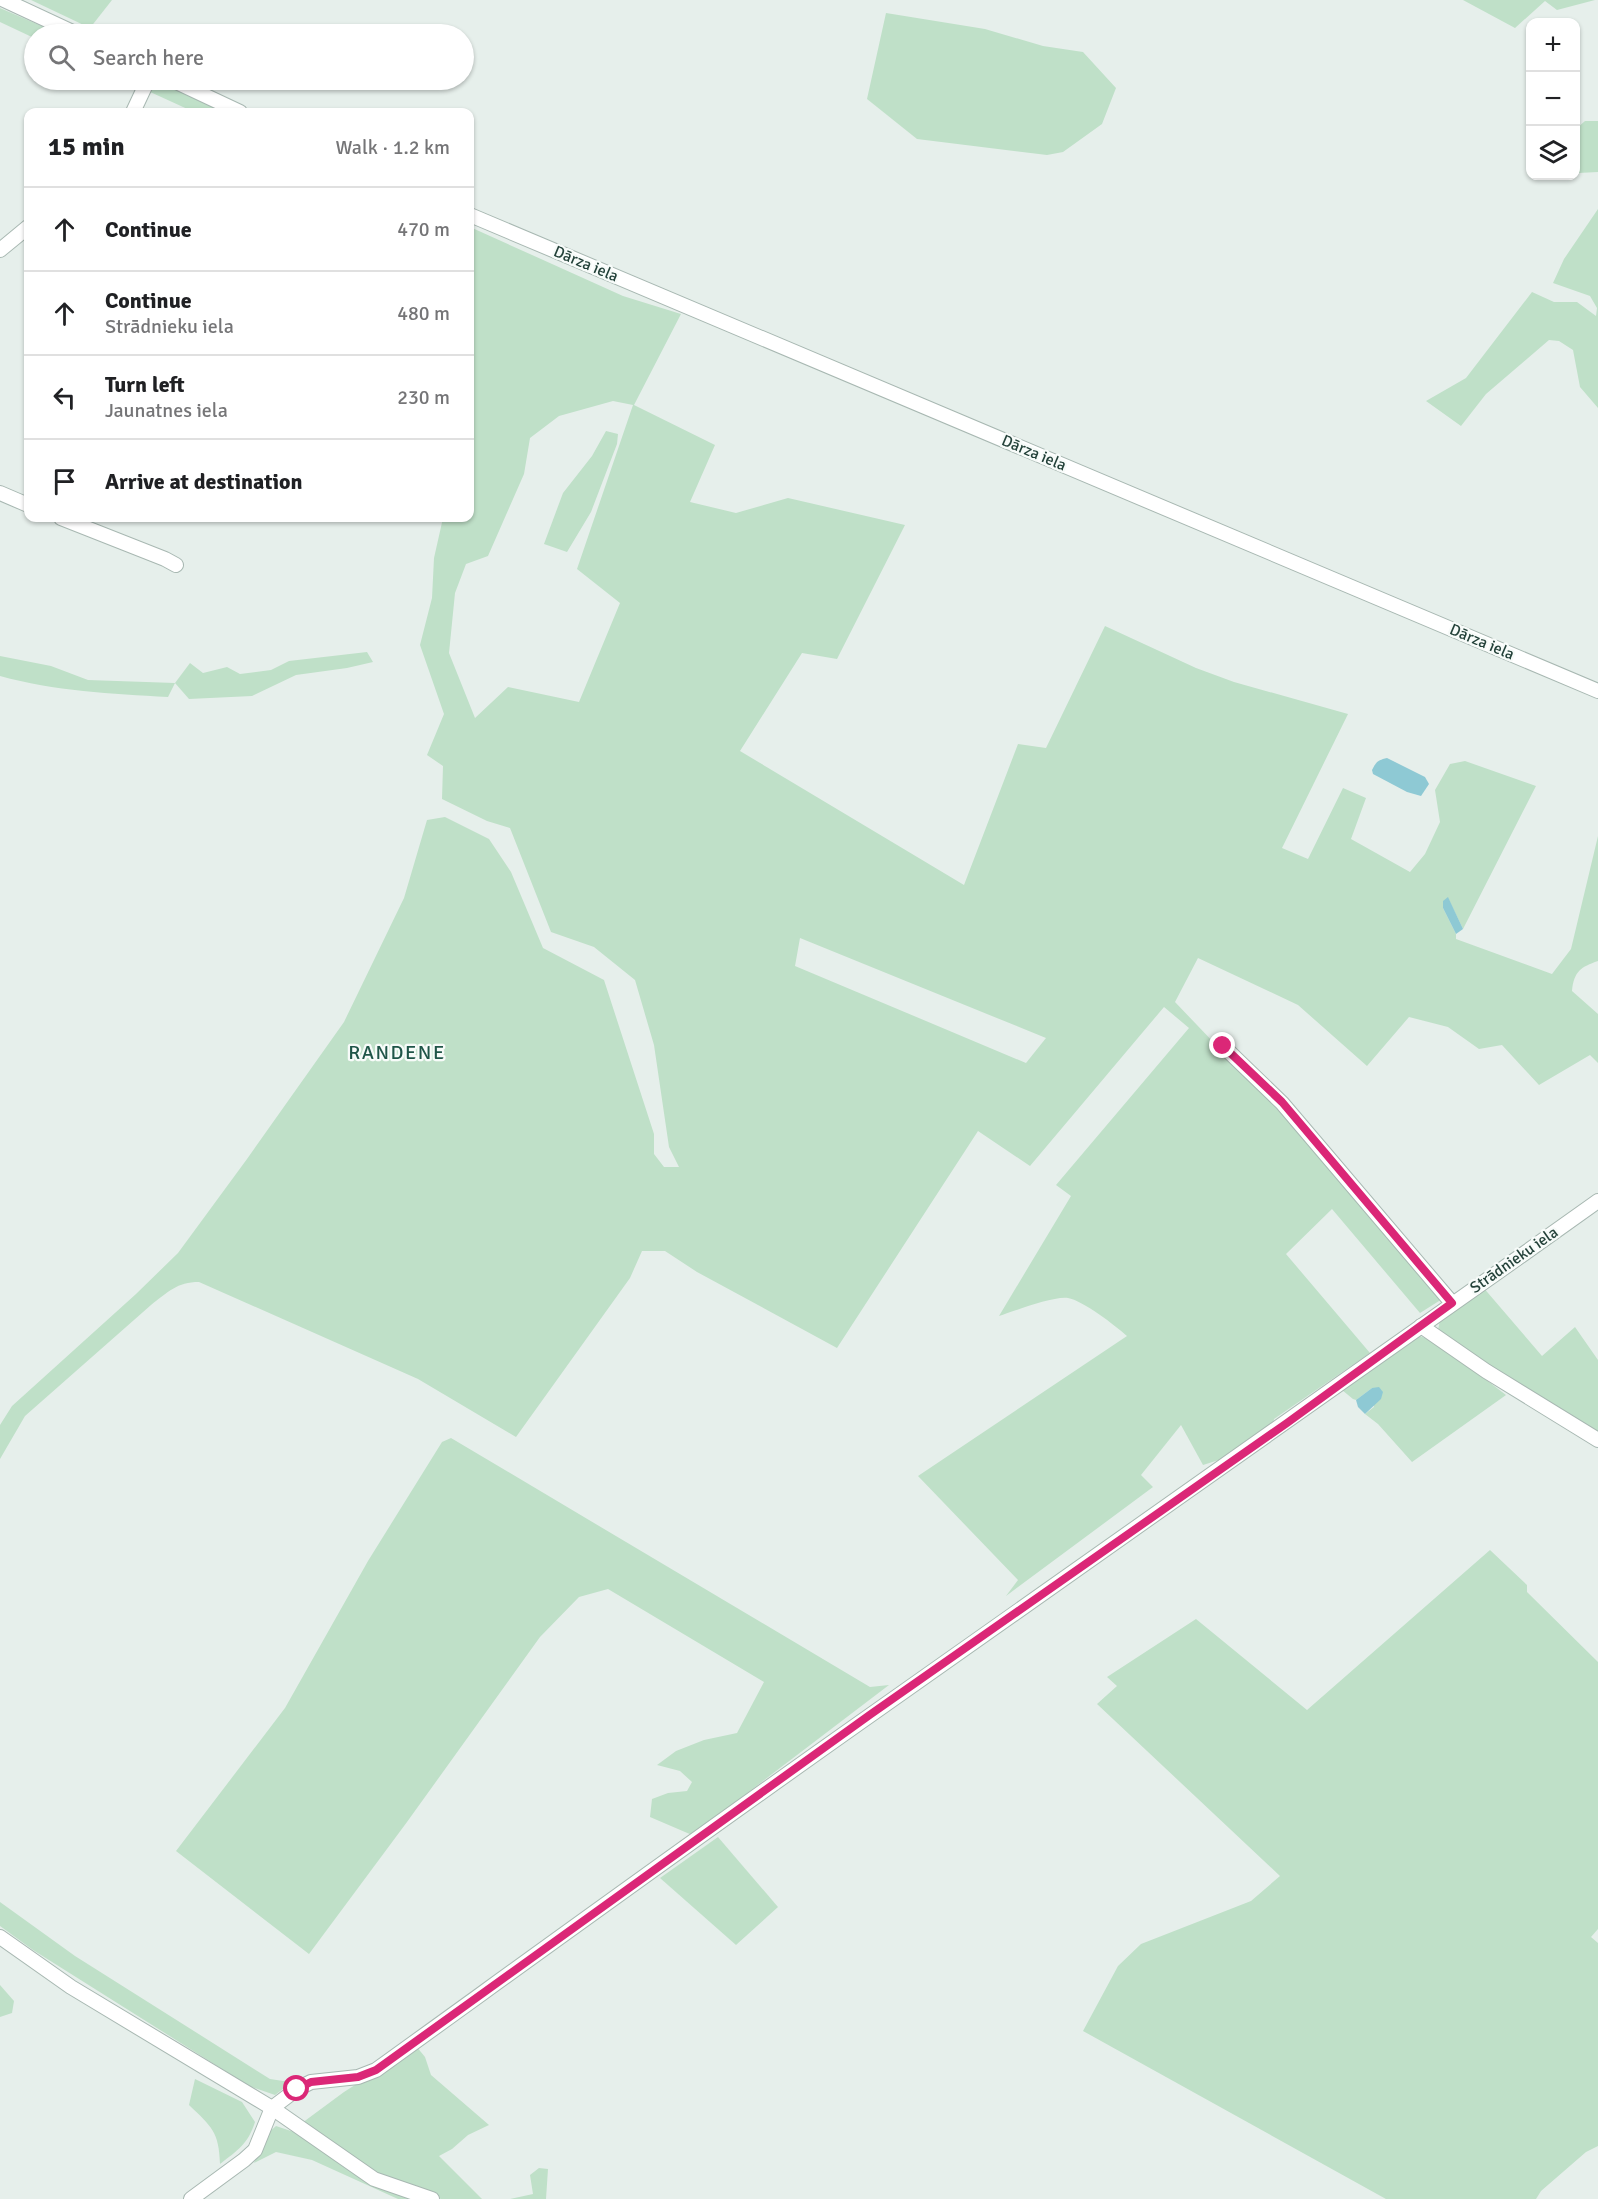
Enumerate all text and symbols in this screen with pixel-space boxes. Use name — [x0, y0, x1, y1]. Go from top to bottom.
map controls — [1526, 18, 1580, 180]
button: + — [1526, 18, 1580, 72]
search box — [24, 24, 474, 90]
icon: search — [45, 41, 78, 74]
text: Search here — [93, 44, 204, 71]
button: − — [1526, 72, 1580, 126]
button: layers — [1526, 126, 1580, 180]
text: 15 min — [48, 131, 125, 163]
text: Walk · 1.2 km — [336, 135, 450, 160]
icon: ahead — [48, 213, 81, 246]
text: Continue — [105, 216, 192, 243]
text: 470 m — [397, 217, 450, 242]
street label: Dārza iela — [551, 241, 621, 287]
text: Continue — [105, 287, 192, 314]
icon: ahead — [48, 297, 81, 330]
text: 480 m — [397, 301, 450, 326]
text: Strādnieku iela — [105, 314, 234, 339]
text: Turn left — [105, 371, 185, 398]
icon: left — [48, 381, 81, 414]
text: 230 m — [397, 385, 450, 410]
text: Jaunatnes iela — [105, 398, 228, 423]
street label: Dārza iela — [999, 430, 1069, 476]
icon: arrive — [48, 465, 81, 498]
text: Arrive at destination — [105, 468, 302, 495]
street label: Dārza iela — [1447, 619, 1517, 665]
route end — [1209, 1032, 1235, 1058]
district label: RANDENE — [348, 1040, 446, 1065]
street label: Strādnieku iela — [1466, 1222, 1562, 1298]
route start — [283, 2075, 309, 2101]

